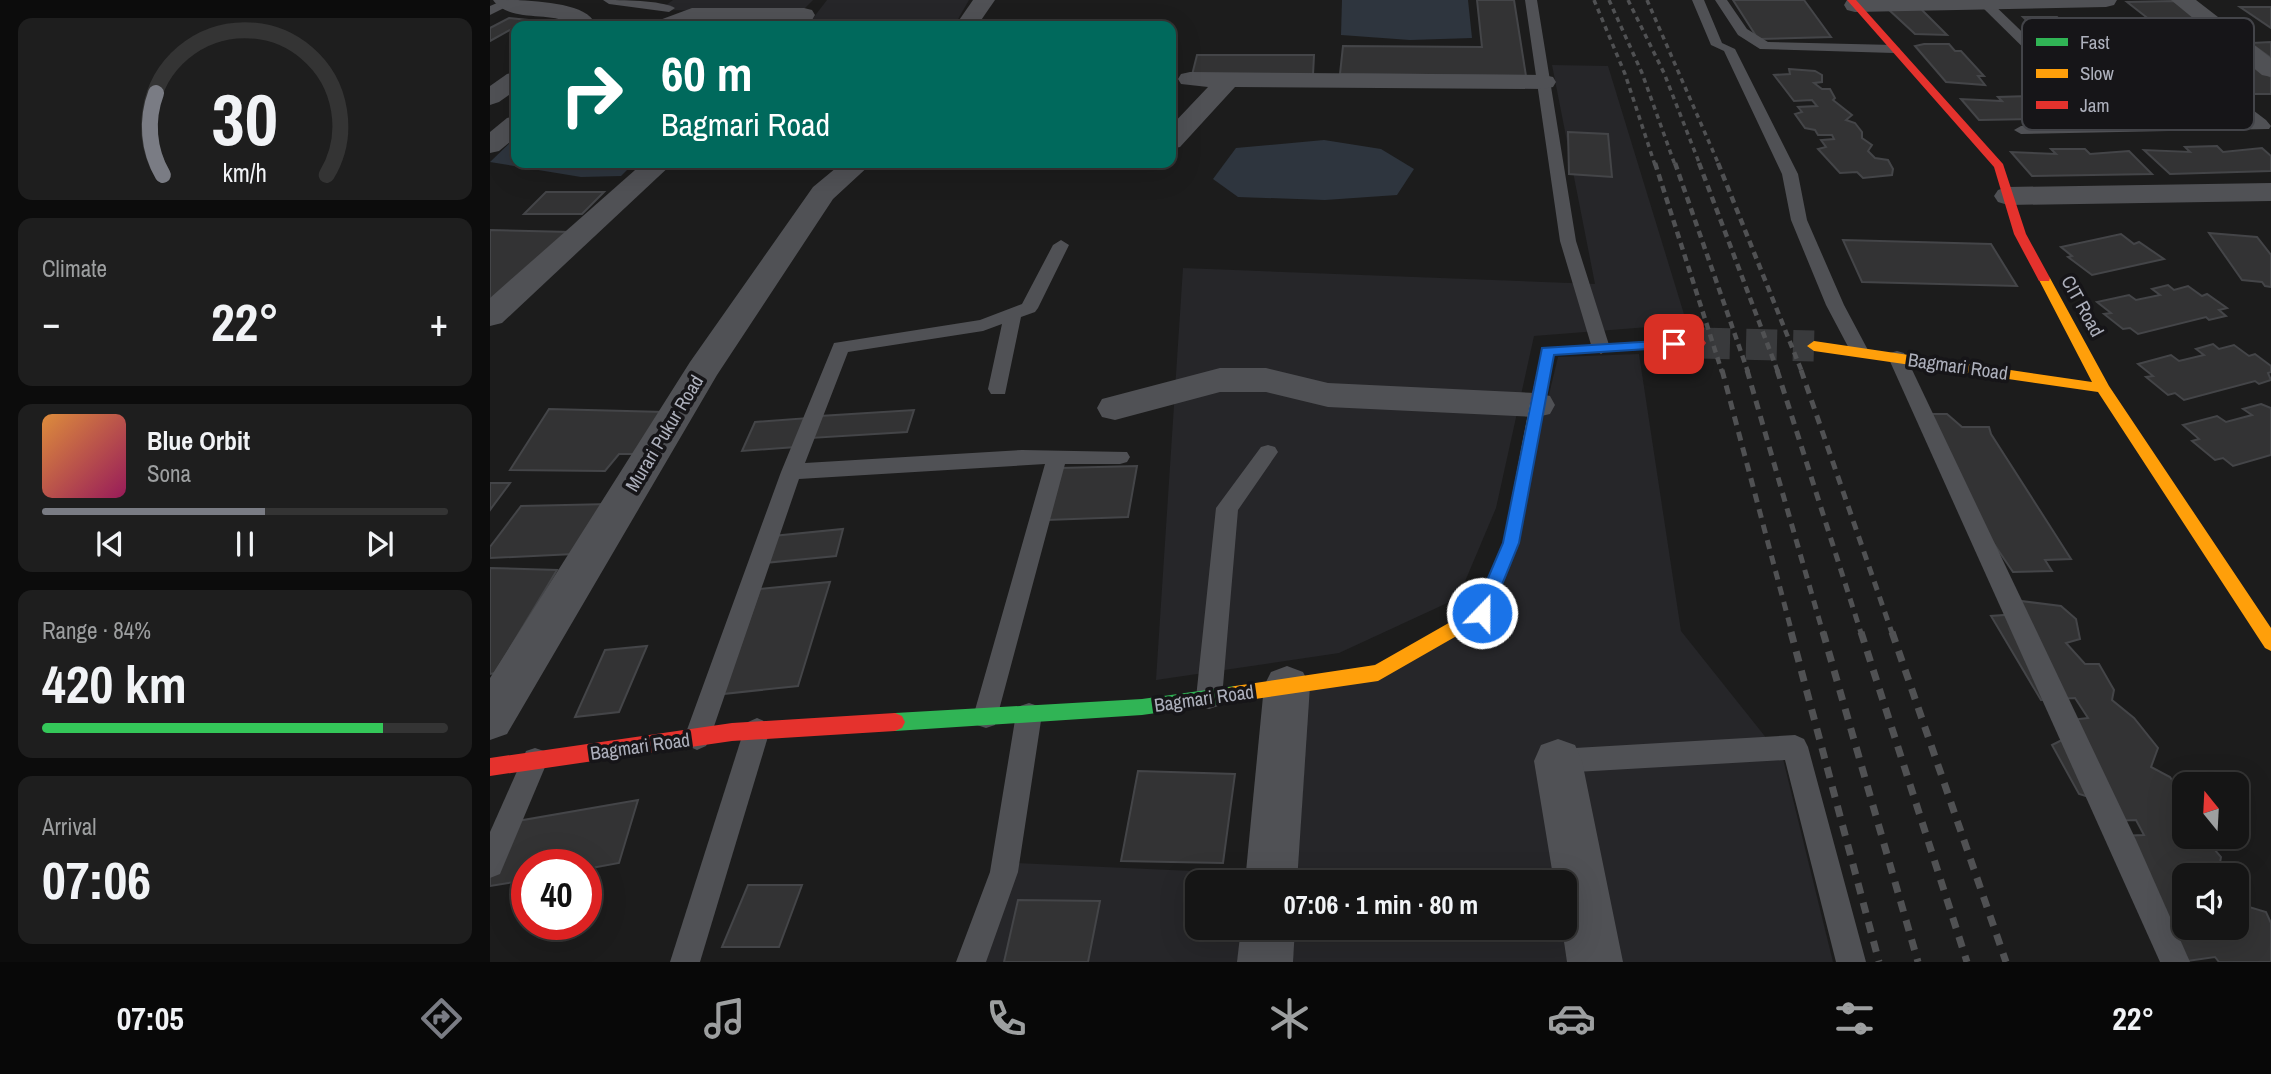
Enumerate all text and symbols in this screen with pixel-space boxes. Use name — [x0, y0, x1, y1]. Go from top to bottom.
legend — [2022, 18, 2254, 130]
text: Fast — [2080, 29, 2110, 55]
text: 60 m — [661, 40, 753, 106]
icon: right — [546, 49, 637, 140]
text: Slow — [2080, 60, 2115, 86]
text: 30 — [212, 70, 278, 168]
text: Jam — [2080, 92, 2109, 118]
text: Bagmari Road — [661, 103, 830, 146]
text: km/h — [223, 156, 267, 190]
text: Climate — [42, 253, 107, 284]
street label: CIT Road — [2056, 271, 2110, 341]
text: 22° — [211, 287, 279, 357]
text: − — [42, 297, 60, 348]
text: + — [430, 297, 448, 348]
pin — [1644, 314, 1704, 374]
icon: arrive — [1655, 325, 1693, 363]
street label: Bagmari Road — [1906, 346, 2010, 386]
street label: Murari Pukur Road — [619, 370, 709, 496]
text: Blue Orbit — [147, 423, 250, 458]
text: Sona — [147, 458, 191, 489]
icon: previous — [91, 525, 129, 563]
icon: pause — [226, 525, 264, 563]
icon: next — [361, 525, 399, 563]
position arrow — [1445, 576, 1519, 650]
text: Range · 84% — [42, 615, 151, 646]
text: 420 km — [42, 649, 187, 719]
street label: Bagmari Road — [1152, 678, 1256, 718]
street label: Bagmari Road — [588, 726, 692, 766]
north arrow — [2172, 772, 2249, 849]
map controls — [2172, 772, 2249, 940]
text: Arrival — [42, 811, 97, 842]
text: 07:06 — [42, 845, 151, 915]
speed limit sign: 40 — [511, 849, 602, 940]
button: sound — [2172, 863, 2249, 940]
text: 07:06 · 1 min · 80 m — [1284, 887, 1478, 922]
icon: directions — [417, 994, 466, 1043]
icon: music — [700, 994, 749, 1043]
icon: phone — [982, 994, 1031, 1043]
icon: climate — [1265, 994, 1314, 1043]
icon: car — [1547, 994, 1596, 1043]
icon: filters — [1830, 994, 1879, 1043]
text: 07:05 — [117, 997, 184, 1040]
text: 22° — [2112, 997, 2154, 1040]

